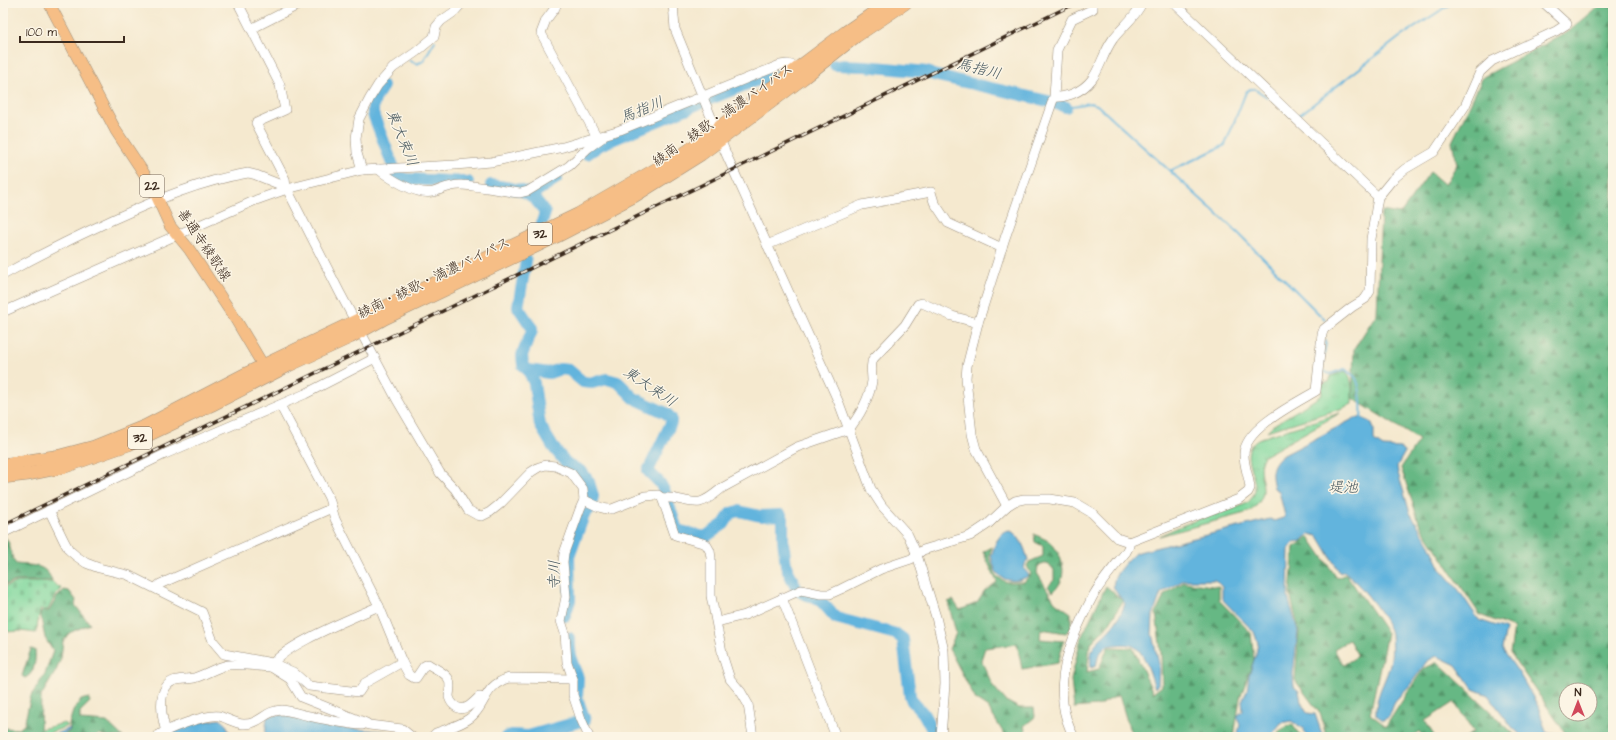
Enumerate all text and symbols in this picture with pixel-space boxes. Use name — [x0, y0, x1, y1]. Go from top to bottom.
scale bar — [20, 18, 124, 44]
text: 100 m — [26, 24, 57, 41]
water label: 馬指川 — [955, 53, 1003, 85]
street label: 綾南・綾歌・満濃バイパス — [649, 59, 797, 171]
water label: 馬指川 — [617, 92, 667, 128]
water label: 東大束川 — [381, 106, 423, 170]
road number: 22 — [140, 175, 164, 197]
street label: 善通寺綾歌線 — [172, 205, 236, 285]
road number: 32 — [528, 223, 552, 245]
street label: 綾南・綾歌・満濃バイパス — [354, 232, 514, 324]
water label: 東大束川 — [619, 362, 681, 412]
road number: 32 — [128, 427, 152, 449]
water label: 堤池 — [1328, 477, 1359, 498]
water label: 寺川 — [544, 560, 565, 590]
north arrow — [1558, 682, 1598, 722]
text: N — [1575, 685, 1582, 700]

